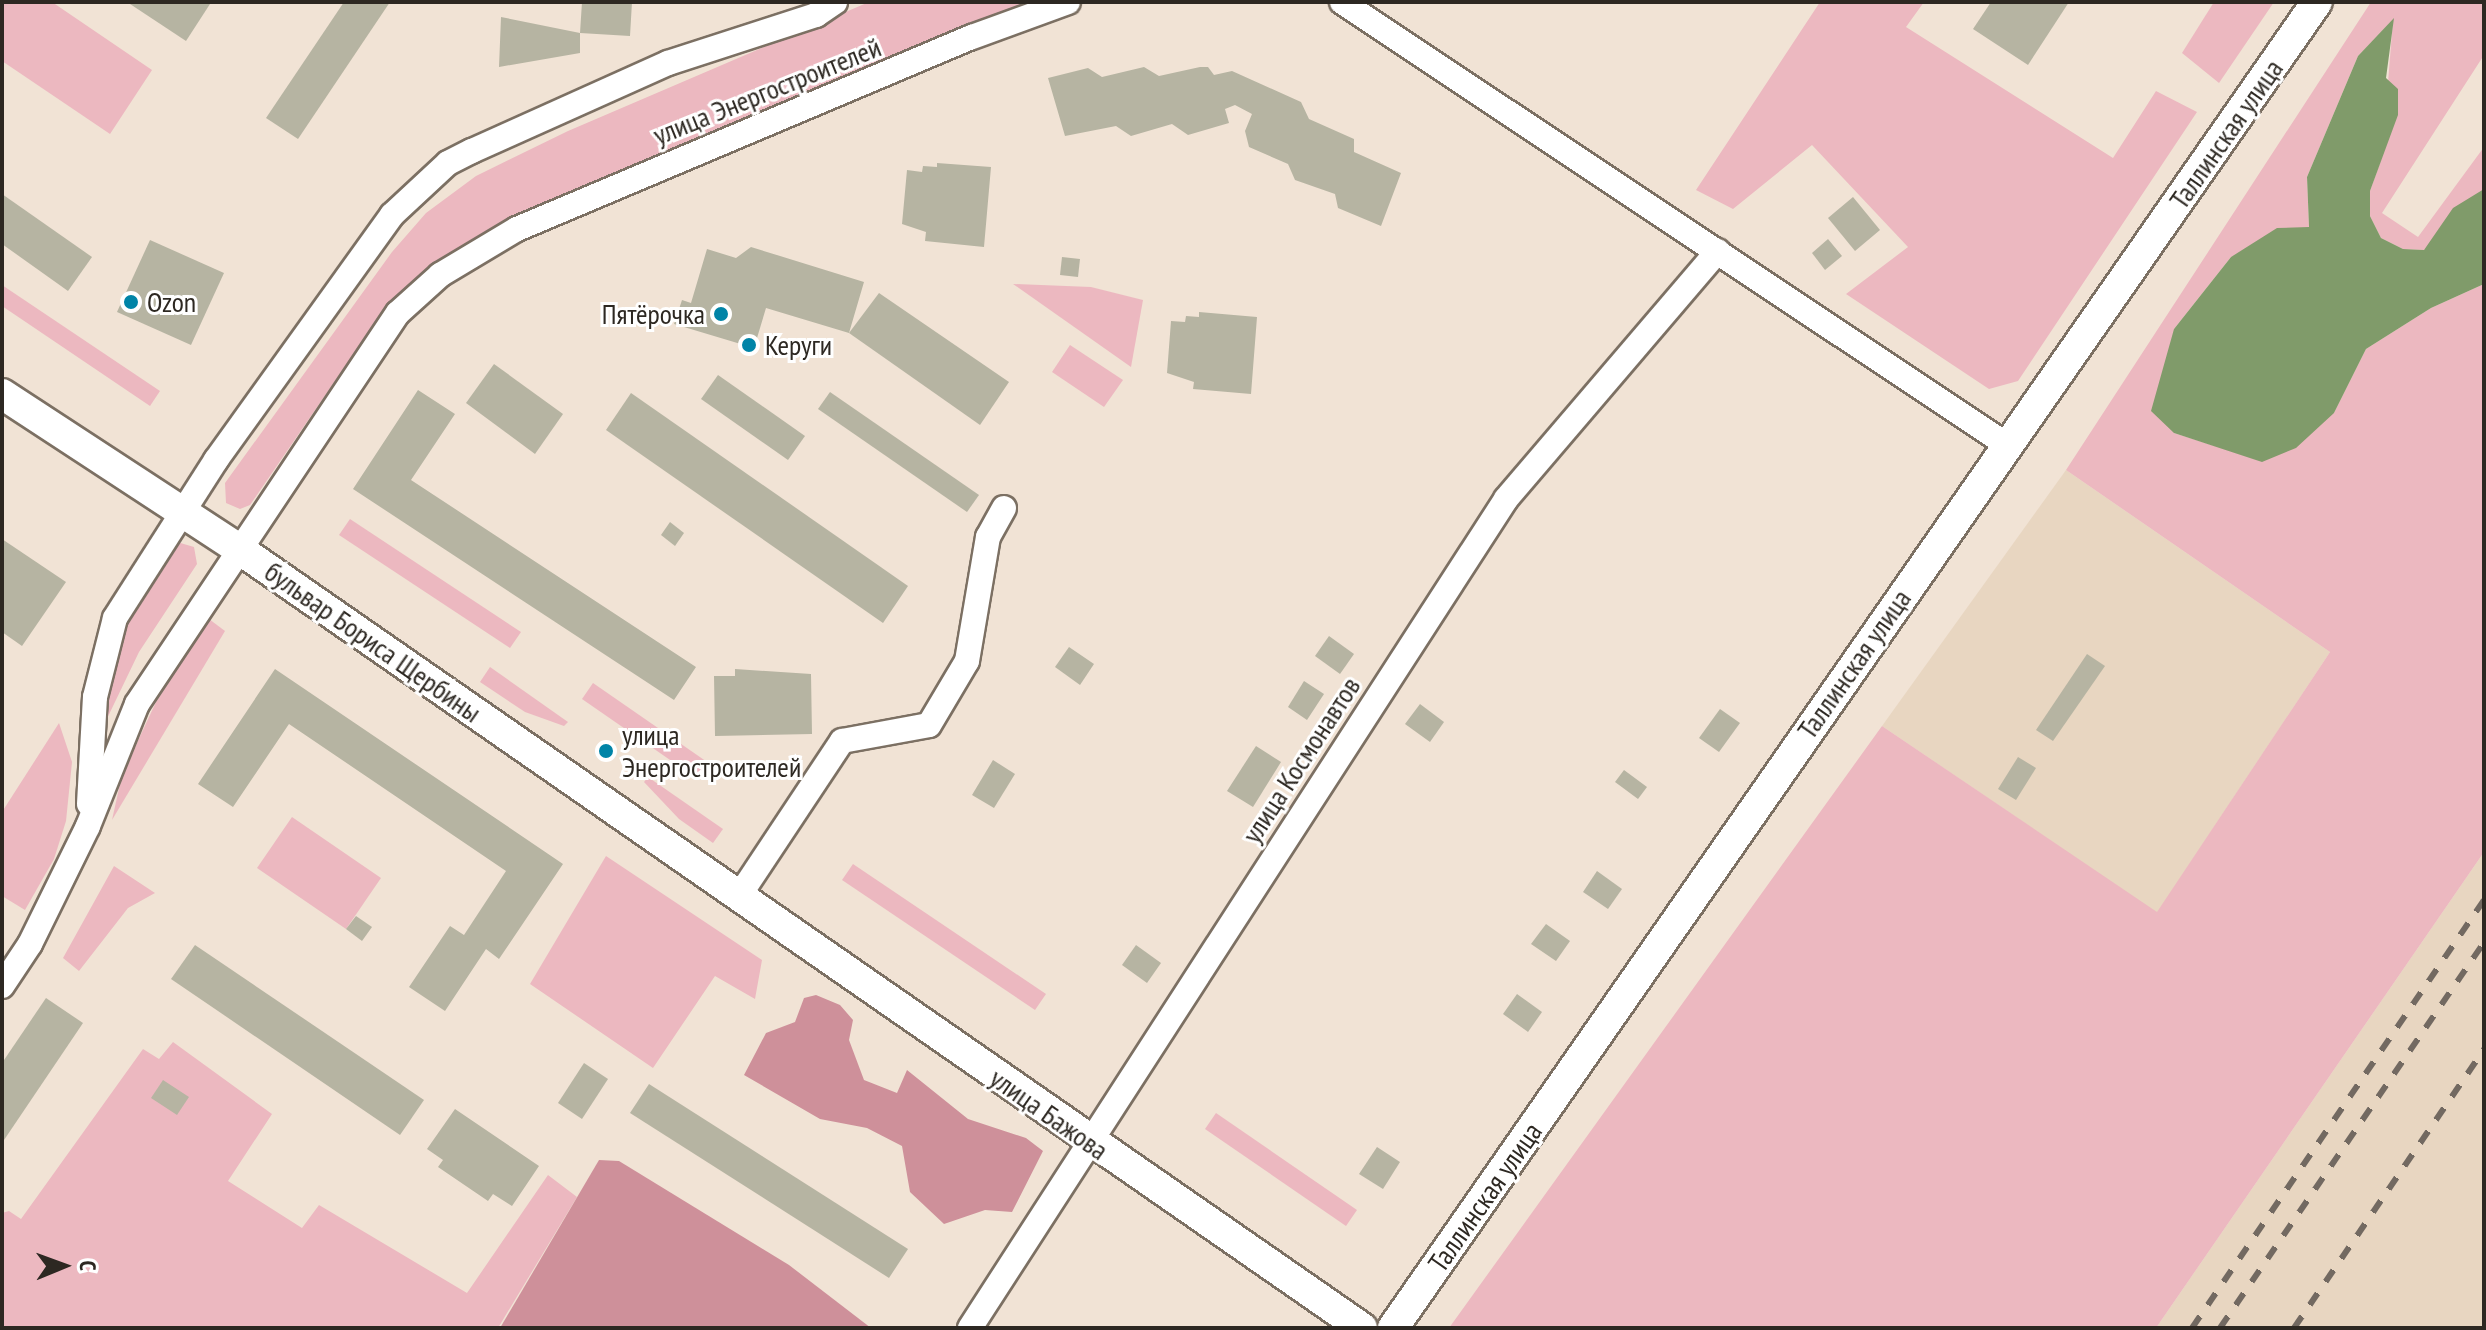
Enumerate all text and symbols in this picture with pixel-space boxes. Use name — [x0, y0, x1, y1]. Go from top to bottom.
street label: улица Энергостроителей — [648, 30, 886, 152]
street label: Таллинская улица — [2162, 53, 2290, 215]
place label: Ozon — [147, 285, 196, 319]
marker: Ozon — [122, 293, 140, 311]
place label: Пятёрочка — [602, 297, 705, 331]
marker: Пятёрочка — [712, 305, 730, 323]
place label: Керуги — [765, 328, 832, 362]
marker: Керуги — [740, 336, 758, 354]
street label: бульвар Бориса Щербины — [258, 555, 488, 729]
street label: Таллинская улица — [1790, 583, 1918, 745]
street label: улица Космонавтов — [1235, 671, 1367, 849]
place label: улица Энергостроителей — [622, 718, 801, 784]
marker: улица Энергостроителей — [597, 742, 615, 760]
street label: улица Бажова — [983, 1061, 1115, 1167]
street label: Таллинская улица — [1421, 1116, 1549, 1278]
north arrow — [24, 1226, 104, 1306]
text: С — [74, 1260, 102, 1271]

